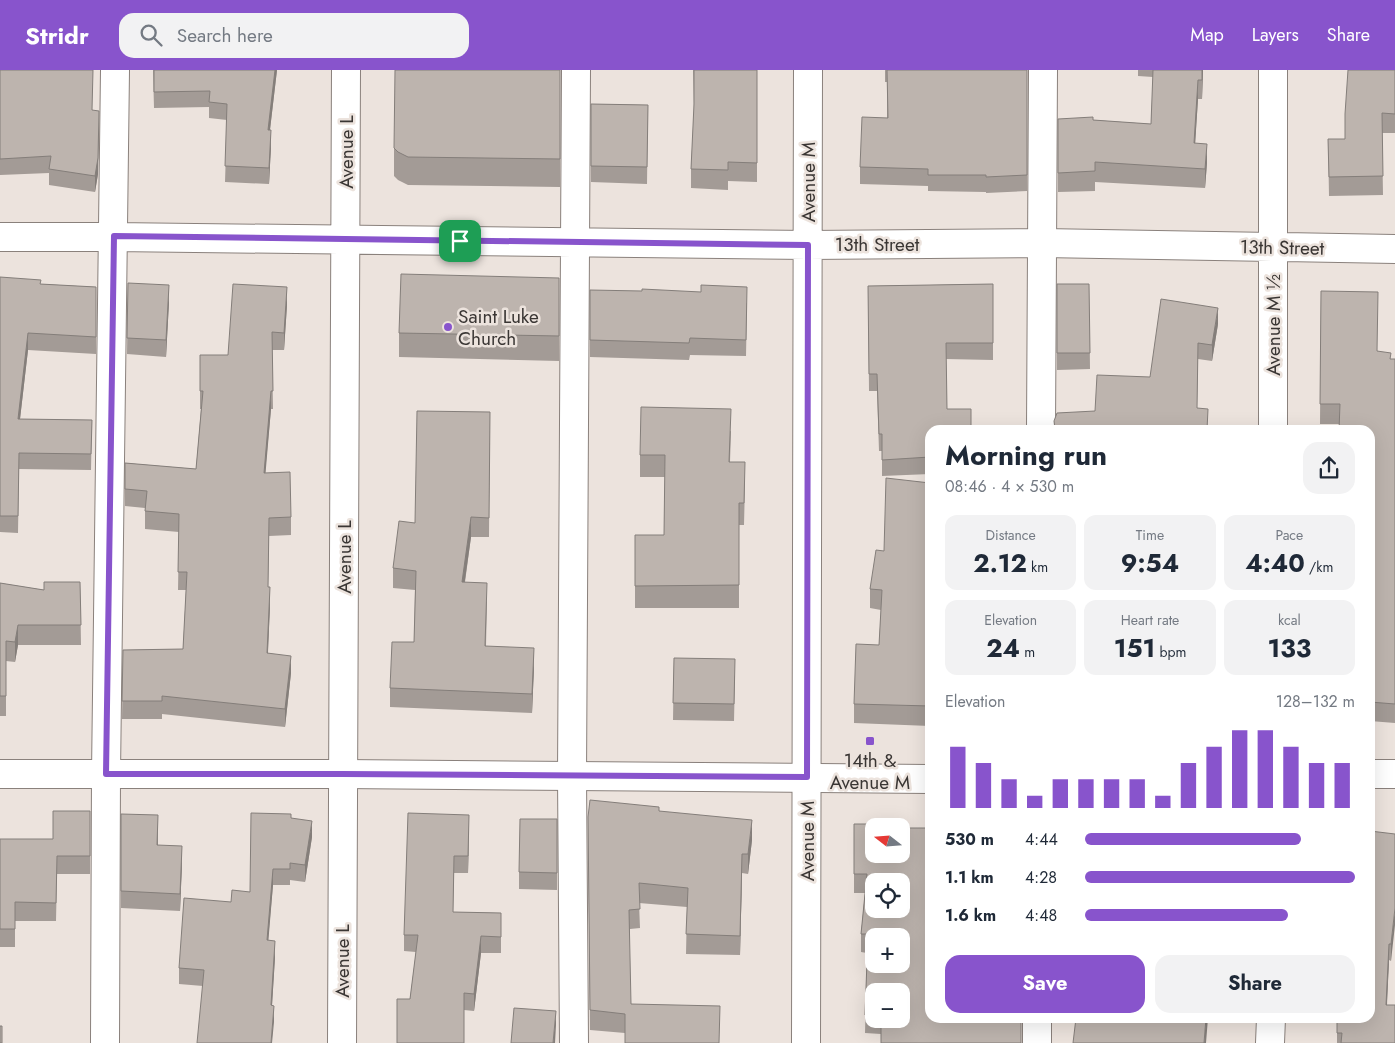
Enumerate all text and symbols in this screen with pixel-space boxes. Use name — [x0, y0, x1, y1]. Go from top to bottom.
search box — [119, 13, 469, 58]
text: Stridr — [25, 18, 89, 53]
icon: search — [137, 21, 165, 49]
text: Search here — [177, 22, 273, 49]
text: Map — [1190, 22, 1224, 48]
text: Layers — [1252, 22, 1299, 48]
text: Share — [1327, 22, 1370, 48]
street label: Avenue L — [333, 115, 360, 189]
street label: Avenue M — [795, 142, 822, 222]
pin — [439, 220, 481, 262]
icon: arrive — [446, 227, 474, 255]
street label: 13th Street — [835, 231, 920, 258]
street label: 13th Street — [1240, 233, 1325, 262]
street label: Avenue M ½ — [1260, 274, 1287, 376]
place label: Saint Luke Church — [458, 303, 539, 352]
marker: Saint Luke Church — [442, 321, 454, 333]
text: Morning run — [945, 435, 1107, 476]
button: share — [1303, 442, 1355, 494]
text: 08:46 · 4 × 530 m — [945, 475, 1074, 498]
street label: Avenue L — [331, 520, 358, 594]
text: Distance — [986, 525, 1036, 545]
text: Time — [1136, 525, 1164, 545]
text: Pace — [1275, 525, 1303, 545]
text: 2.12 — [973, 545, 1027, 581]
text: 9:54 — [1121, 545, 1179, 581]
text: 4:40 — [1245, 545, 1305, 581]
text: km — [1027, 557, 1048, 577]
text: /km — [1305, 557, 1333, 577]
text: Elevation — [984, 610, 1037, 630]
text: Heart rate — [1121, 610, 1179, 630]
text: kcal — [1278, 610, 1301, 630]
text: 24 — [986, 630, 1020, 666]
text: 151 — [1114, 630, 1155, 666]
text: 133 — [1267, 630, 1311, 666]
text: m — [1020, 642, 1035, 662]
text: bpm — [1155, 642, 1186, 662]
text: Elevation — [945, 690, 1005, 713]
text: 128–132 m — [1276, 690, 1355, 713]
marker: 14th & Avenue M — [864, 735, 876, 747]
place label: 14th & Avenue M — [830, 747, 910, 796]
street label: Avenue M — [794, 801, 821, 881]
north arrow — [865, 818, 910, 862]
map controls — [865, 818, 910, 1028]
text: 530 m — [945, 828, 994, 851]
text: 4:44 — [1025, 828, 1058, 851]
text: 1.1 km — [945, 866, 994, 889]
text: 4:28 — [1025, 866, 1057, 889]
button: locate — [865, 873, 910, 918]
text: 1.6 km — [945, 904, 996, 927]
text: 4:48 — [1025, 904, 1057, 927]
street label: Avenue L — [329, 924, 356, 998]
button: + — [865, 928, 910, 973]
button: Save — [945, 955, 1145, 1013]
button: Share — [1155, 955, 1355, 1013]
button: − — [865, 983, 910, 1028]

